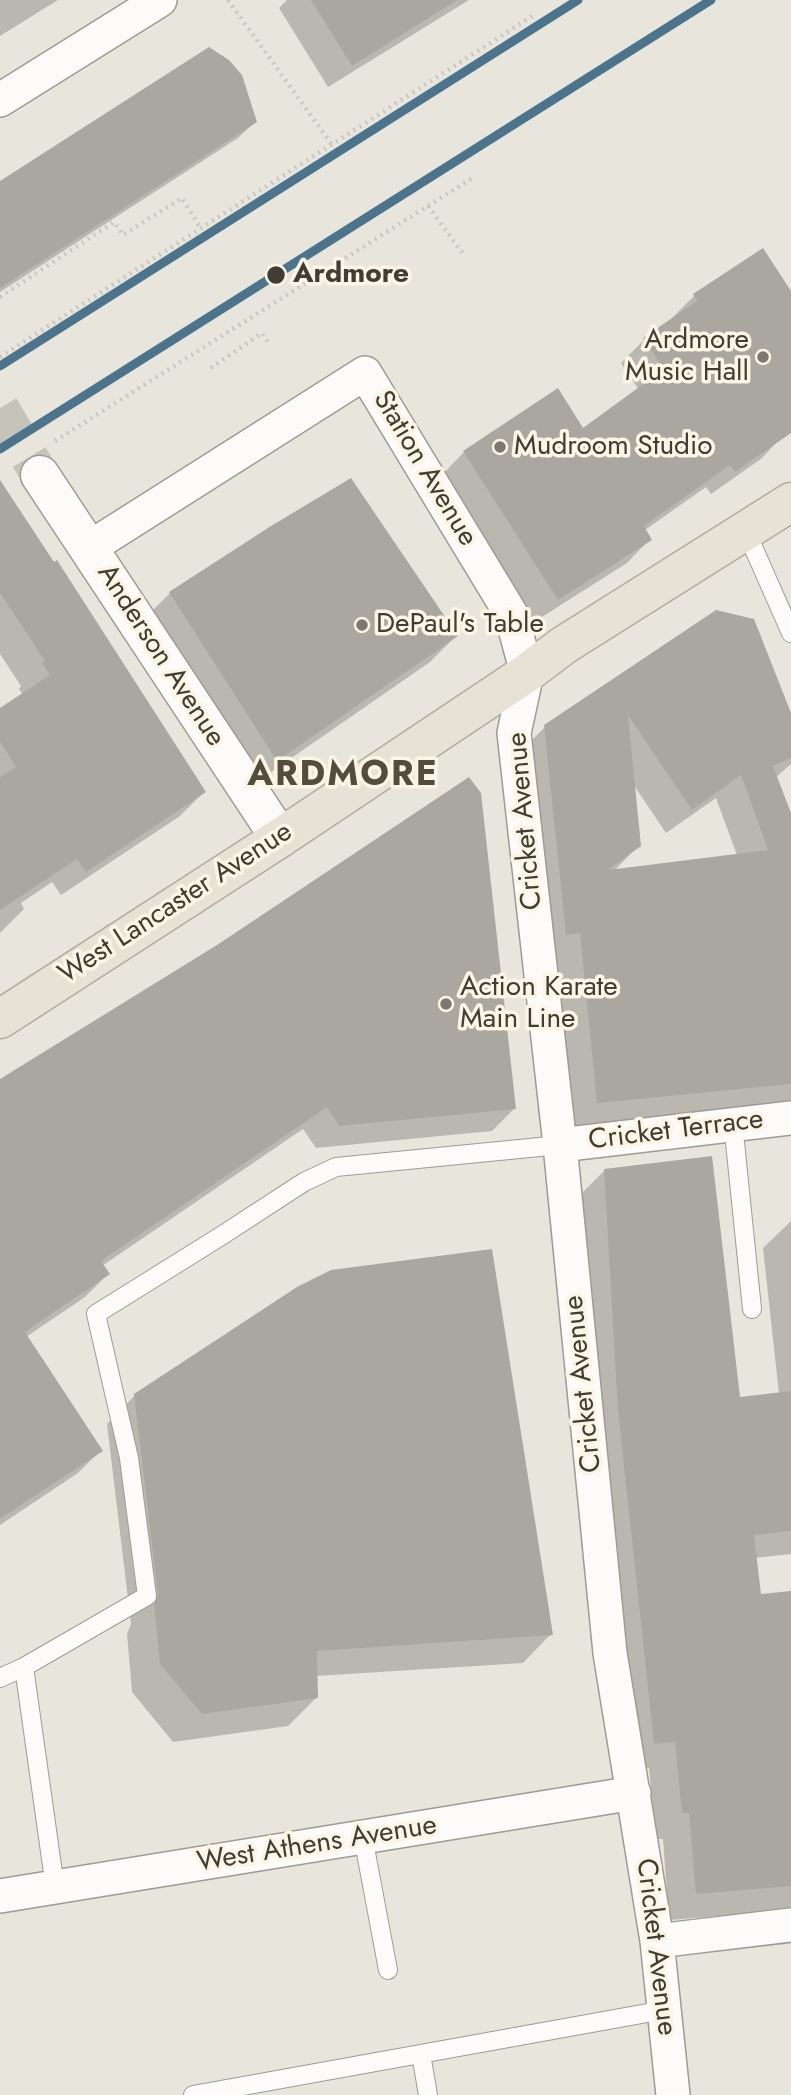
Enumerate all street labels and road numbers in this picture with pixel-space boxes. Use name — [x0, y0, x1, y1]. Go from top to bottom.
street label: Station Avenue — [364, 385, 484, 553]
street label: Anderson Avenue — [89, 559, 231, 753]
street label: Cricket Avenue — [502, 731, 550, 911]
street label: West Lancaster Avenue — [53, 816, 299, 992]
street label: Cricket Terrace — [587, 1104, 765, 1158]
street label: Cricket Avenue — [558, 1294, 610, 1474]
street label: West Athens Avenue — [195, 1809, 439, 1881]
street label: Cricket Avenue — [627, 1857, 683, 2037]

